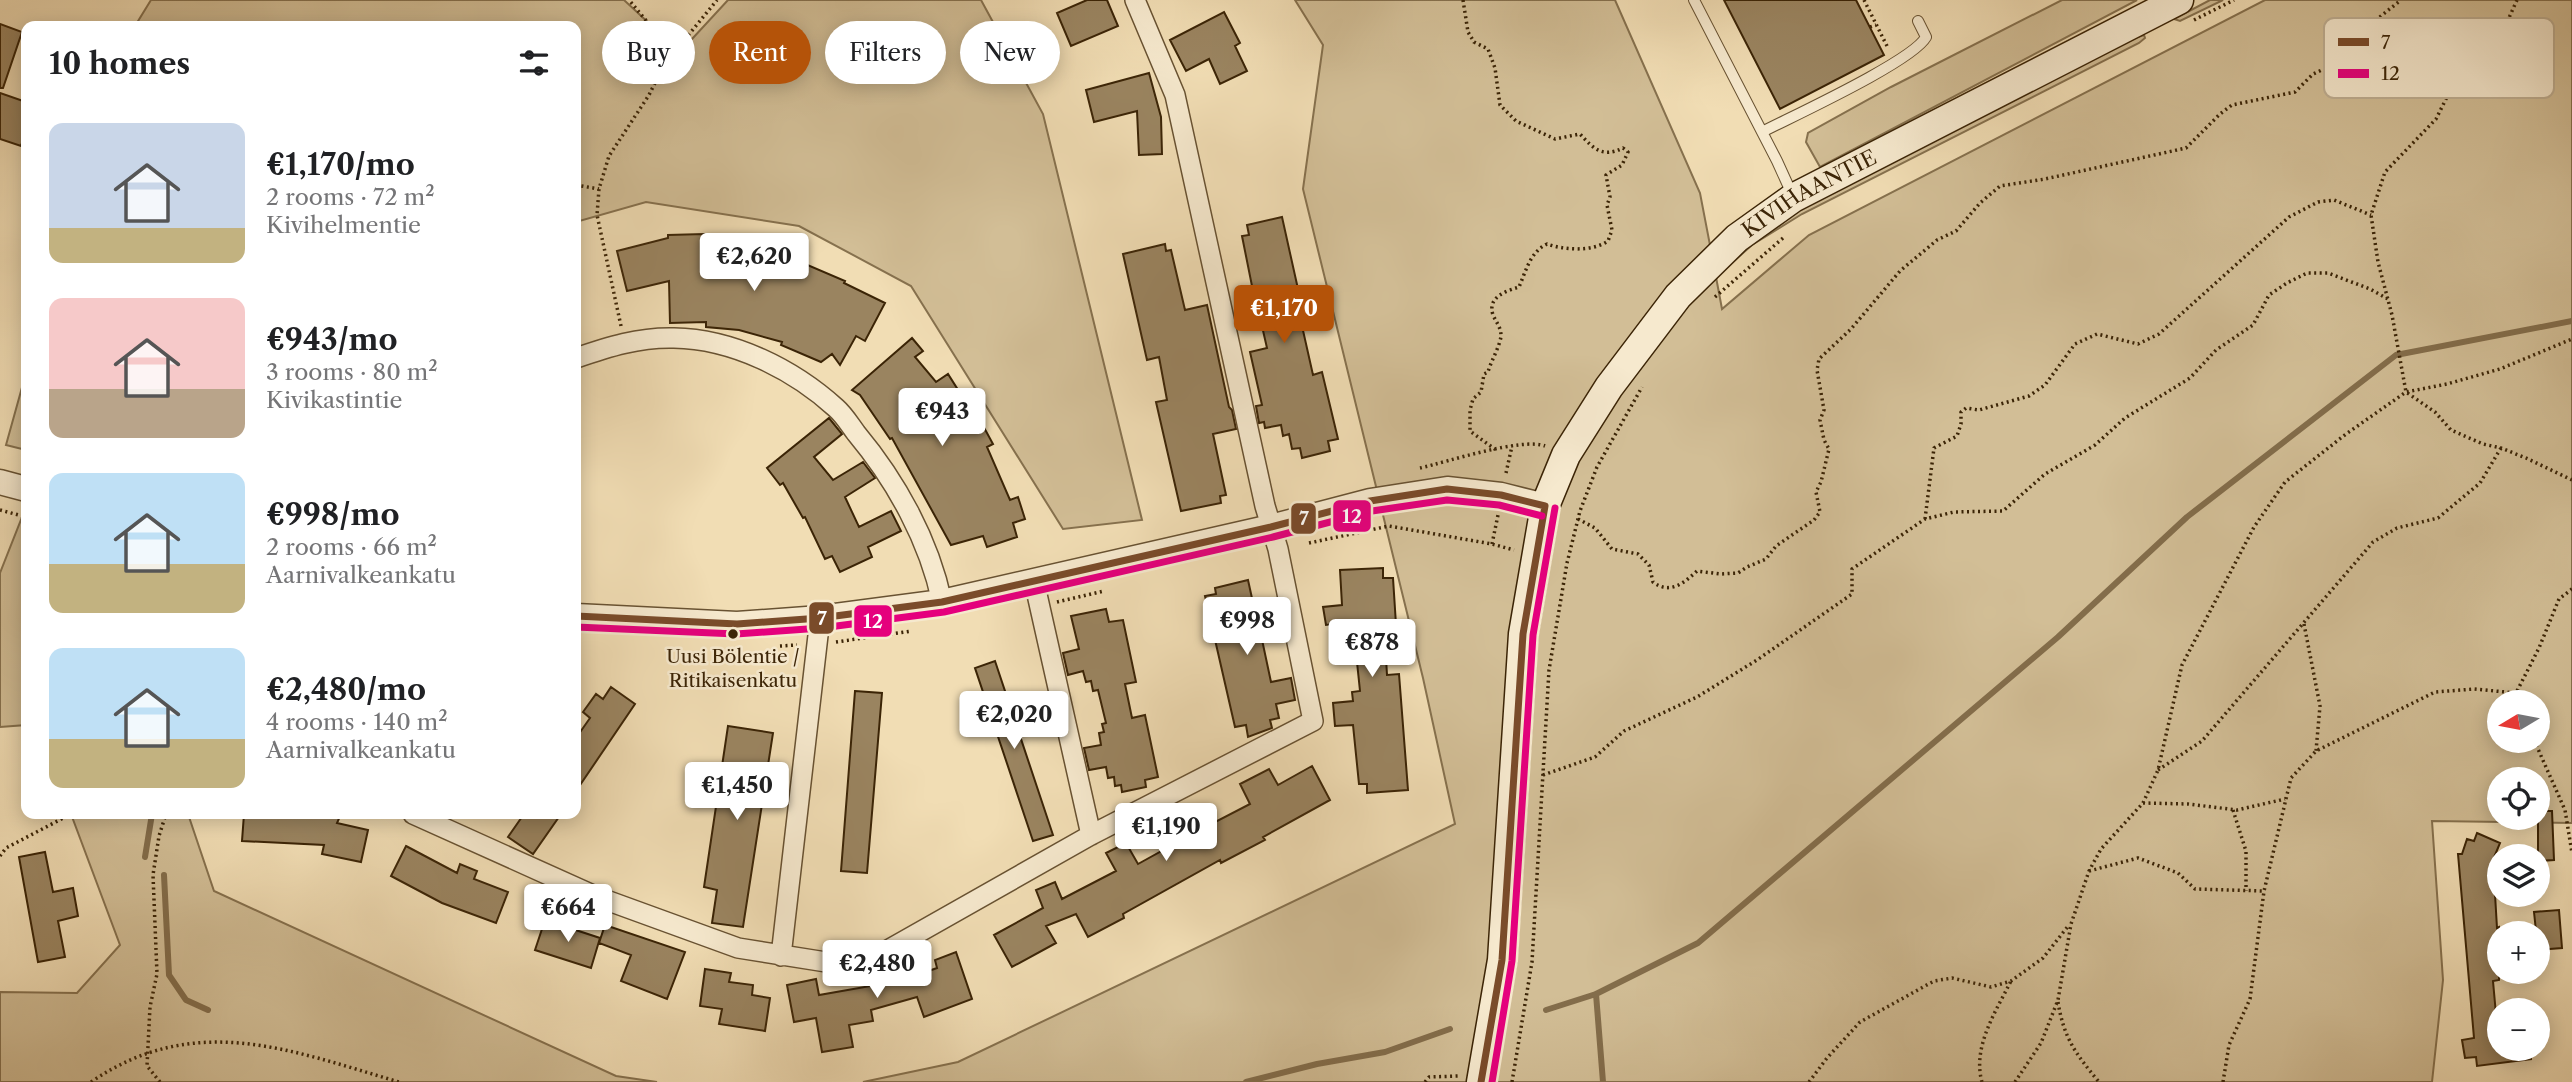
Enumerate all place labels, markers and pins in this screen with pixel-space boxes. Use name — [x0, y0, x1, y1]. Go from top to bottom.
pin: €2,620 — [697, 233, 811, 293]
pin: €1,170 — [1227, 286, 1341, 345]
pin: €943 — [901, 388, 983, 448]
pin: €998 — [1206, 598, 1288, 657]
pin: €878 — [1331, 620, 1413, 679]
marker: Uusi Bölentie / Ritikaisenkatu — [726, 627, 740, 641]
place label: Uusi Bölentie / Ritikaisenkatu — [666, 645, 800, 692]
pin: €2,020 — [957, 692, 1071, 751]
pin: €1,450 — [680, 762, 794, 822]
pin: €1,190 — [1109, 804, 1223, 863]
pin: €664 — [527, 884, 609, 944]
pin: €2,480 — [820, 940, 934, 1000]

